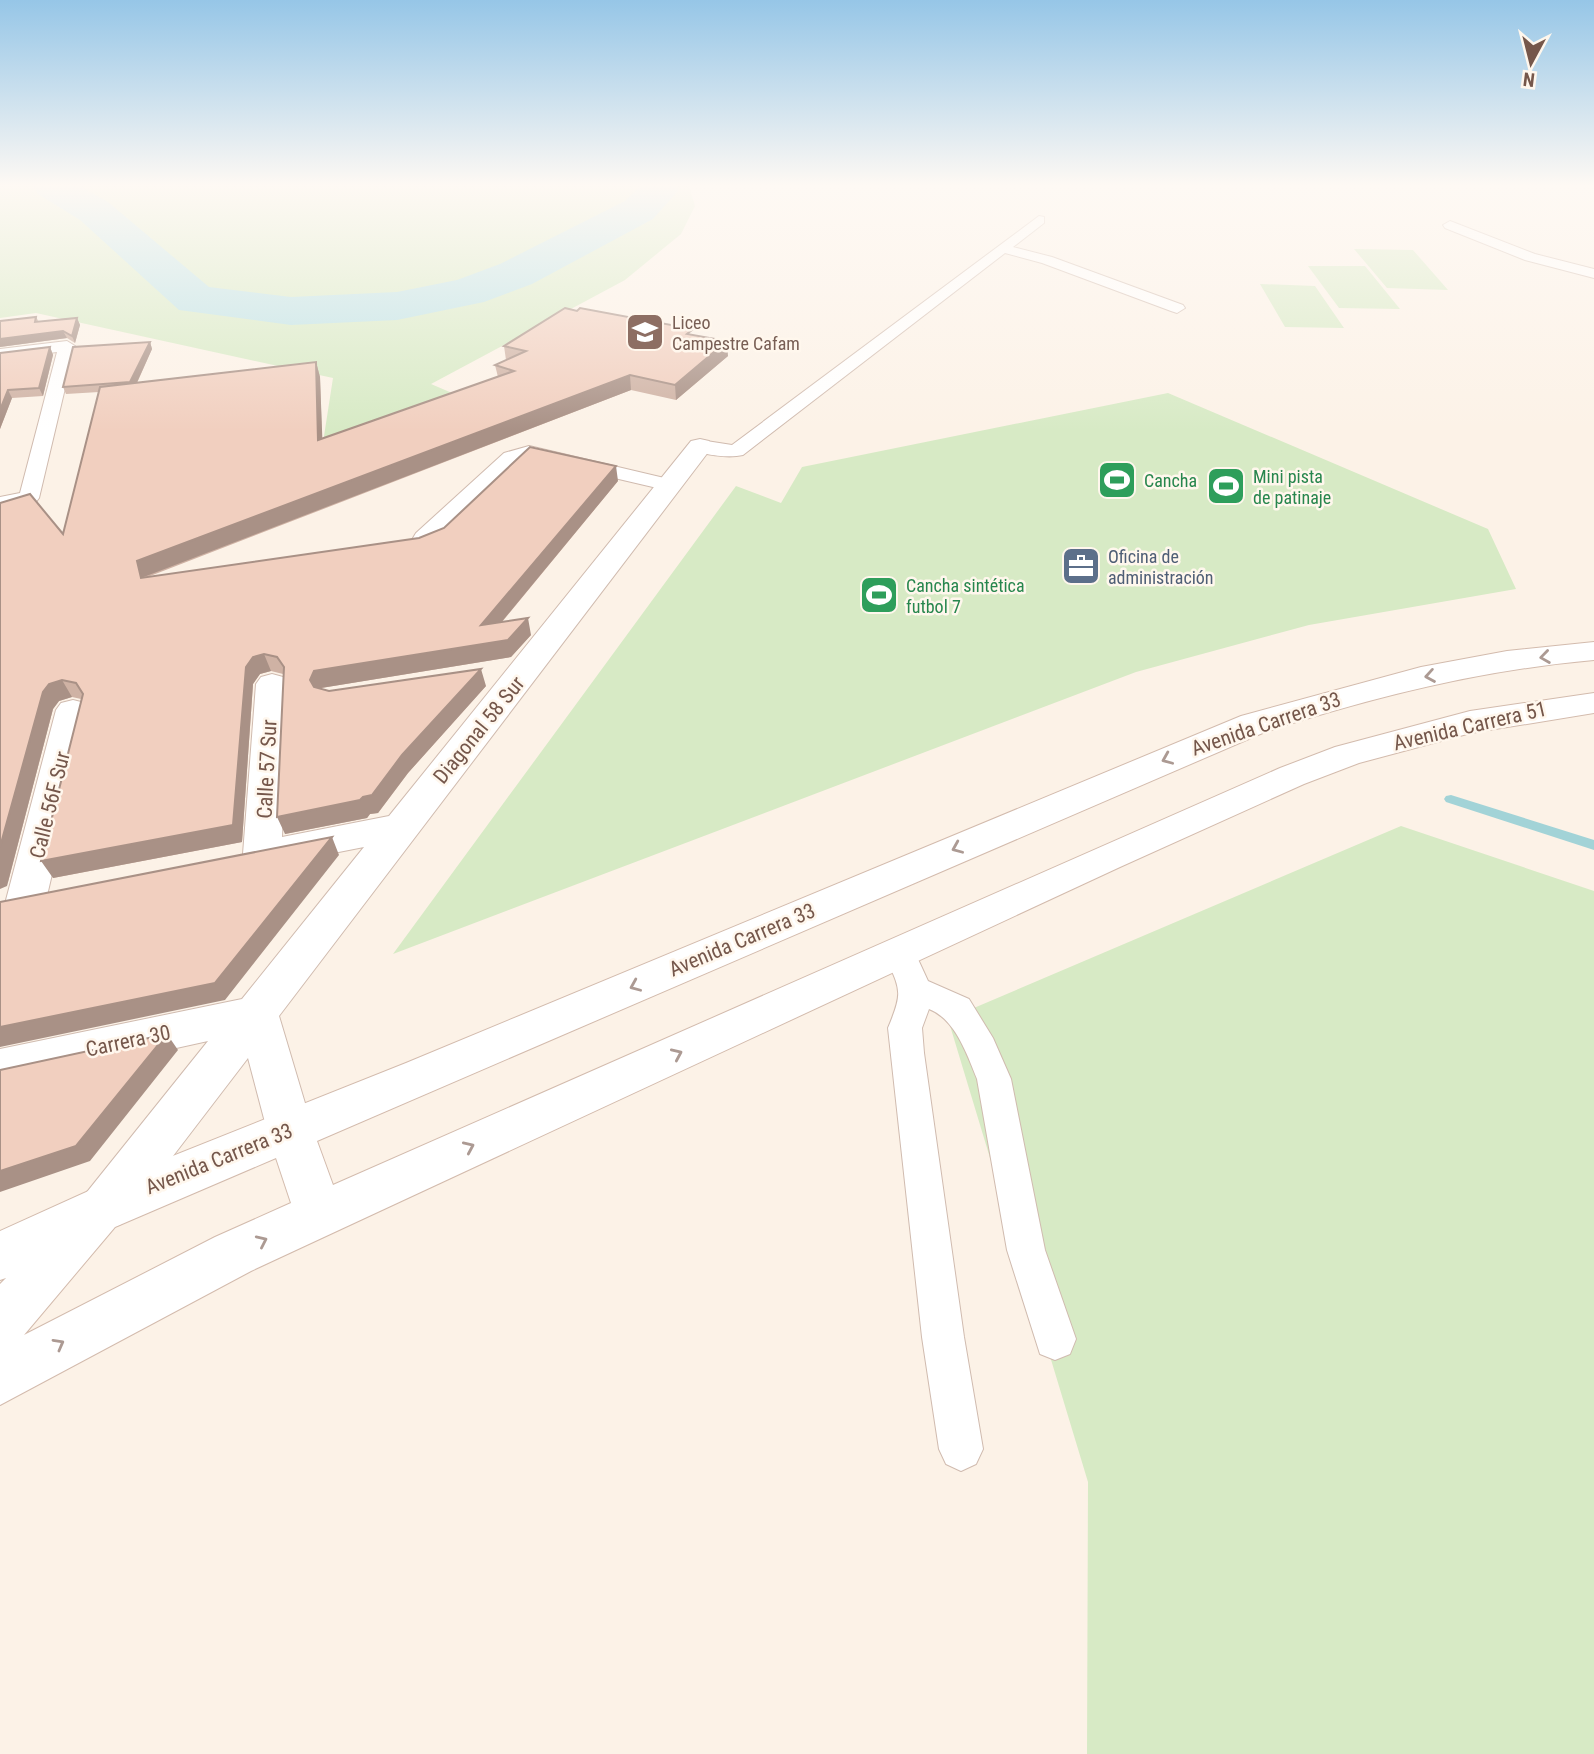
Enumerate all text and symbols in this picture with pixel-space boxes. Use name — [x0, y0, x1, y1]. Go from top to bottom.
north arrow — [1496, 28, 1566, 98]
text: N — [1522, 67, 1536, 92]
school or university icon: Liceo Campestre Cafam — [624, 311, 666, 353]
place label: Liceo Campestre Cafam — [672, 312, 800, 354]
sports icon: Cancha — [1096, 459, 1138, 501]
sports icon: Mini pista de patinaje — [1205, 465, 1247, 507]
place label: Mini pista de patinaje — [1253, 466, 1331, 508]
place label: Cancha — [1144, 470, 1197, 491]
office icon: Oficina de administración — [1060, 545, 1102, 587]
place label: Oficina de administración — [1108, 546, 1214, 588]
sports icon: Cancha sintética futbol 7 — [858, 574, 900, 616]
place label: Cancha sintética futbol 7 — [906, 575, 1025, 617]
one-way arrow — [1539, 649, 1551, 664]
one-way arrow — [1424, 668, 1436, 683]
street label: Diagonal 58 Sur — [429, 672, 529, 788]
street label: Avenida Carrera 33 — [1188, 687, 1344, 761]
street label: Avenida Carrera 51 — [1391, 697, 1549, 755]
street label: Calle 57 Sur — [252, 719, 282, 819]
street label: Calle 56F Sur — [25, 749, 75, 861]
one-way arrow — [1161, 751, 1174, 765]
one-way arrow — [952, 840, 965, 854]
street label: Avenida Carrera 33 — [665, 898, 819, 982]
one-way arrow — [630, 977, 642, 991]
street label: Carrera 30 — [83, 1020, 173, 1062]
one-way arrow — [669, 1048, 682, 1062]
street label: Avenida Carrera 33 — [142, 1119, 296, 1199]
one-way arrow — [462, 1141, 474, 1155]
one-way arrow — [255, 1235, 267, 1249]
one-way arrow — [52, 1339, 65, 1353]

